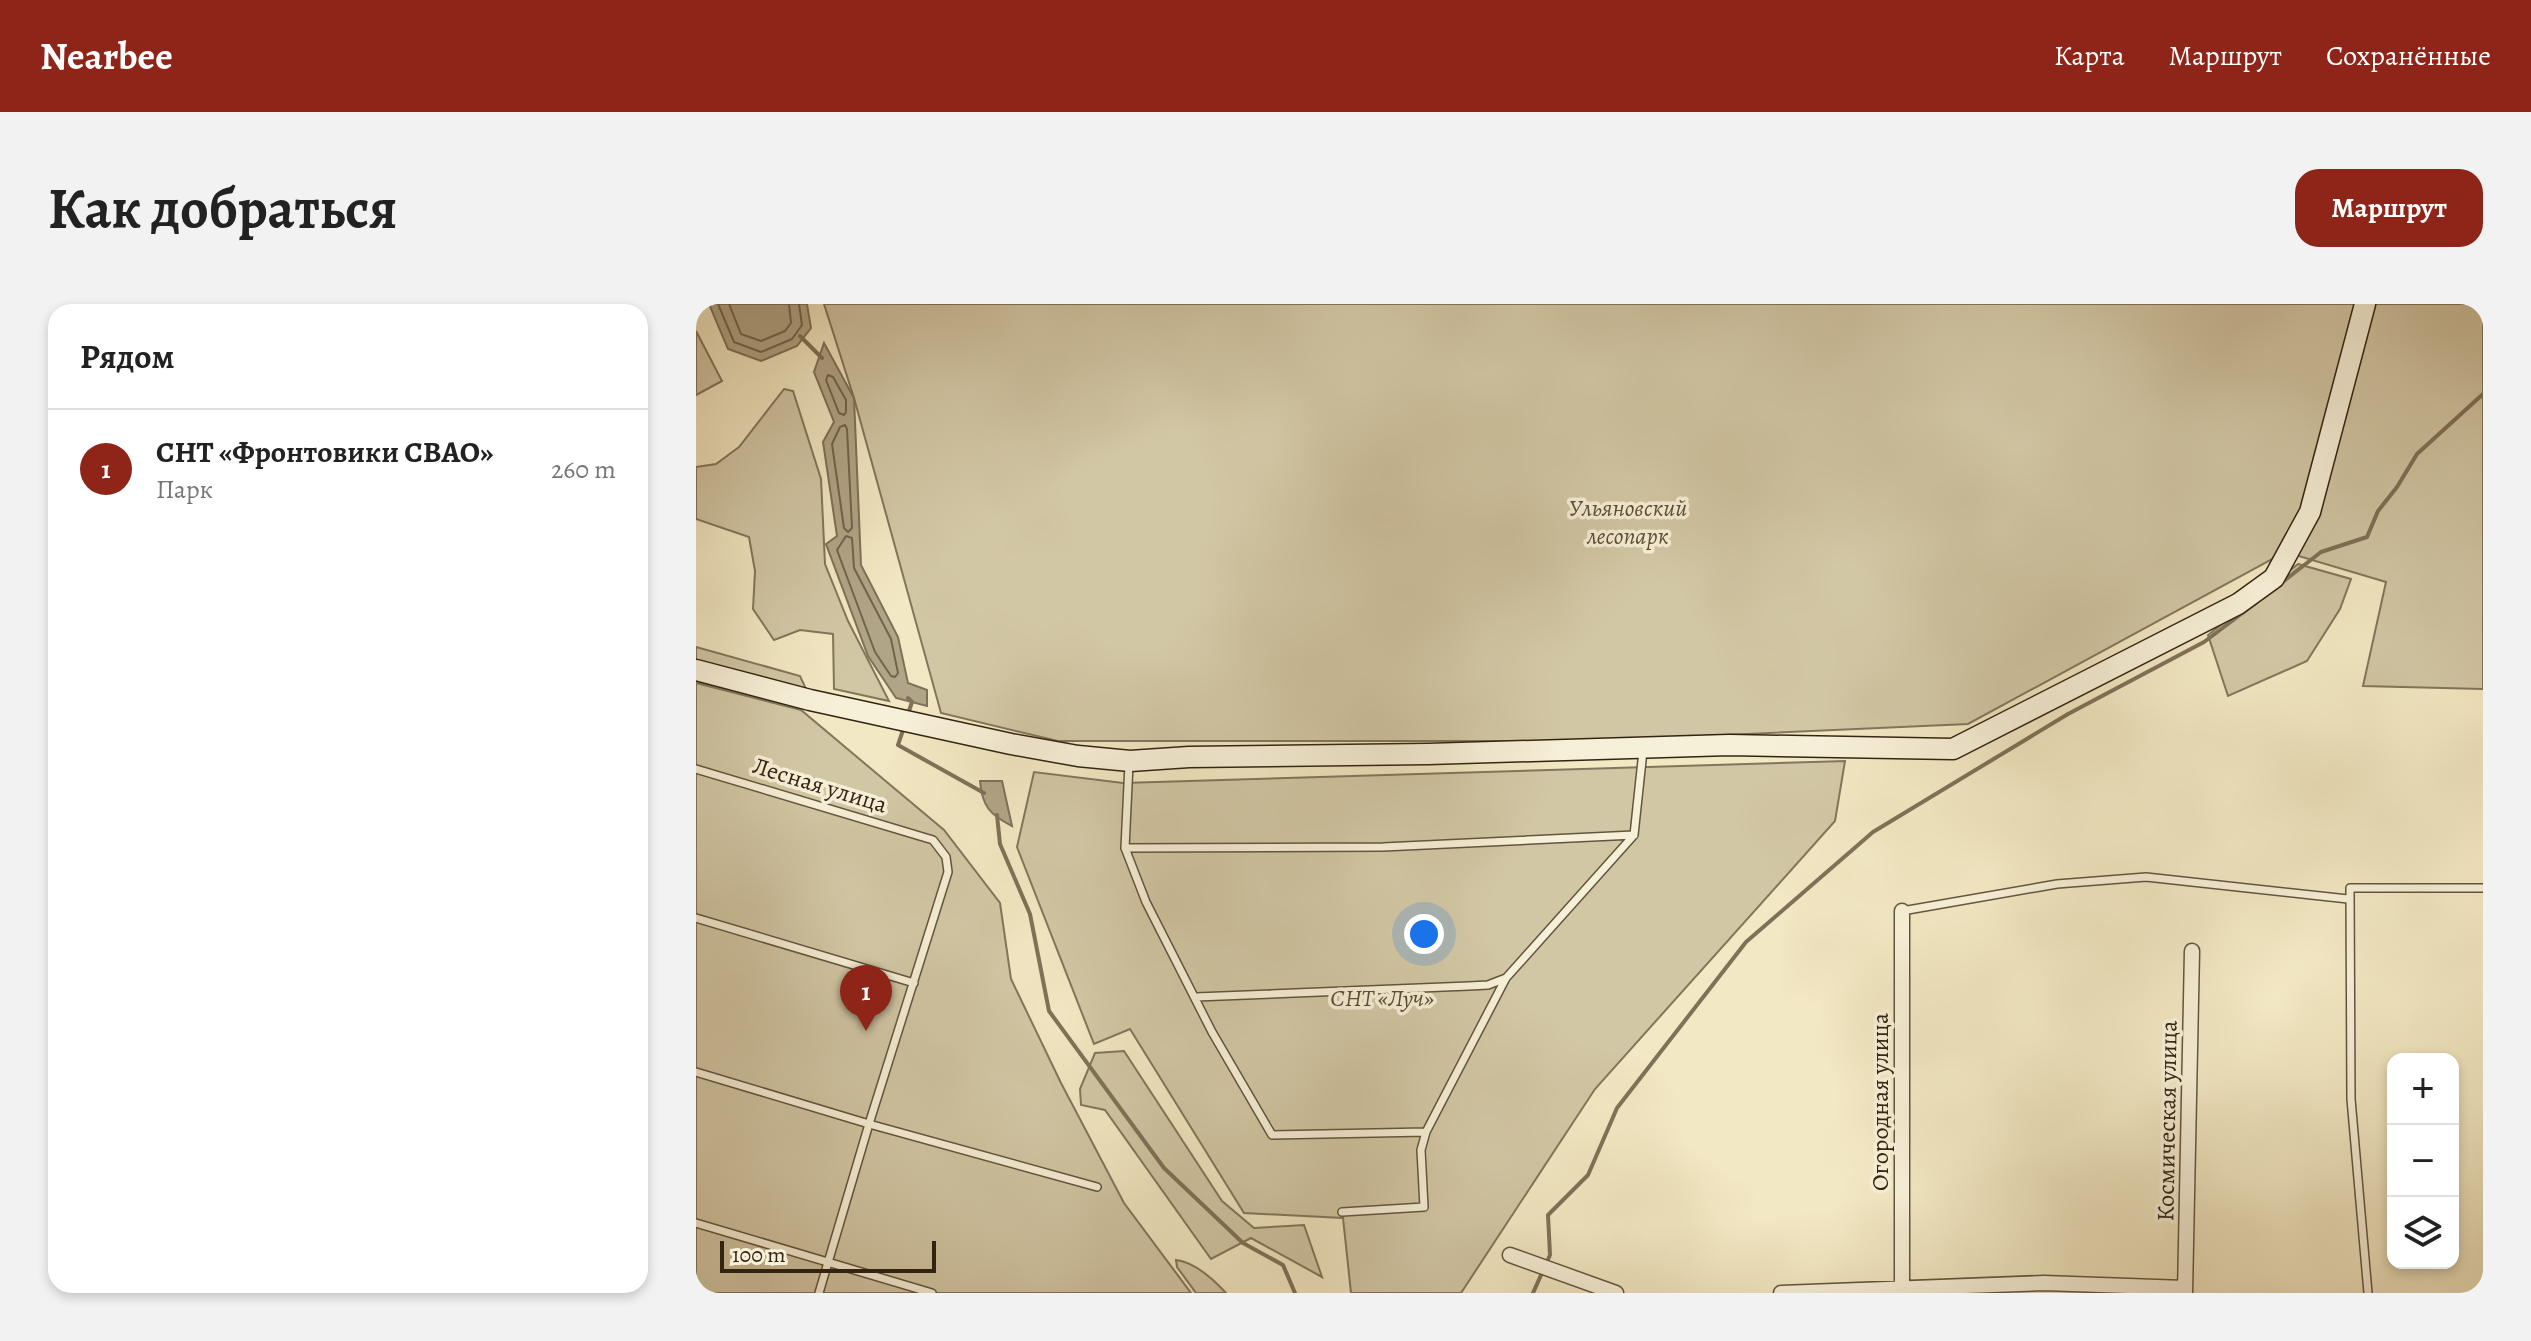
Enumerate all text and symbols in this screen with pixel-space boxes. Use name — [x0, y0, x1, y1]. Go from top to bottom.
text: Nearbee — [40, 30, 173, 82]
text: Карта — [2054, 37, 2125, 75]
text: Маршрут — [2169, 37, 2282, 75]
text: Сохранённые — [2326, 37, 2491, 75]
button: Маршрут — [2295, 169, 2483, 247]
text: Как добраться — [48, 170, 397, 246]
text: Рядом — [80, 333, 174, 380]
text: СНТ «Фронтовики СВАО» — [156, 432, 494, 472]
text: 1 — [101, 452, 111, 487]
text: 260 m — [551, 452, 616, 487]
text: Парк — [156, 472, 213, 507]
park label: Ульяновский лесопарк — [1569, 492, 1687, 552]
street label: Лесная улица — [749, 749, 891, 821]
your location — [1404, 914, 1444, 954]
pin: 1 — [840, 965, 892, 1031]
park label: СНТ «Луч» — [1330, 982, 1434, 1014]
street label: Огородная улица — [1864, 1013, 1896, 1191]
street label: Космическая улица — [2149, 1020, 2185, 1222]
map controls — [2387, 1053, 2459, 1269]
button: + — [2387, 1053, 2459, 1125]
button: − — [2387, 1125, 2459, 1197]
button: layers — [2387, 1197, 2459, 1269]
scale bar — [720, 1237, 936, 1273]
text: 100 m — [732, 1240, 786, 1270]

